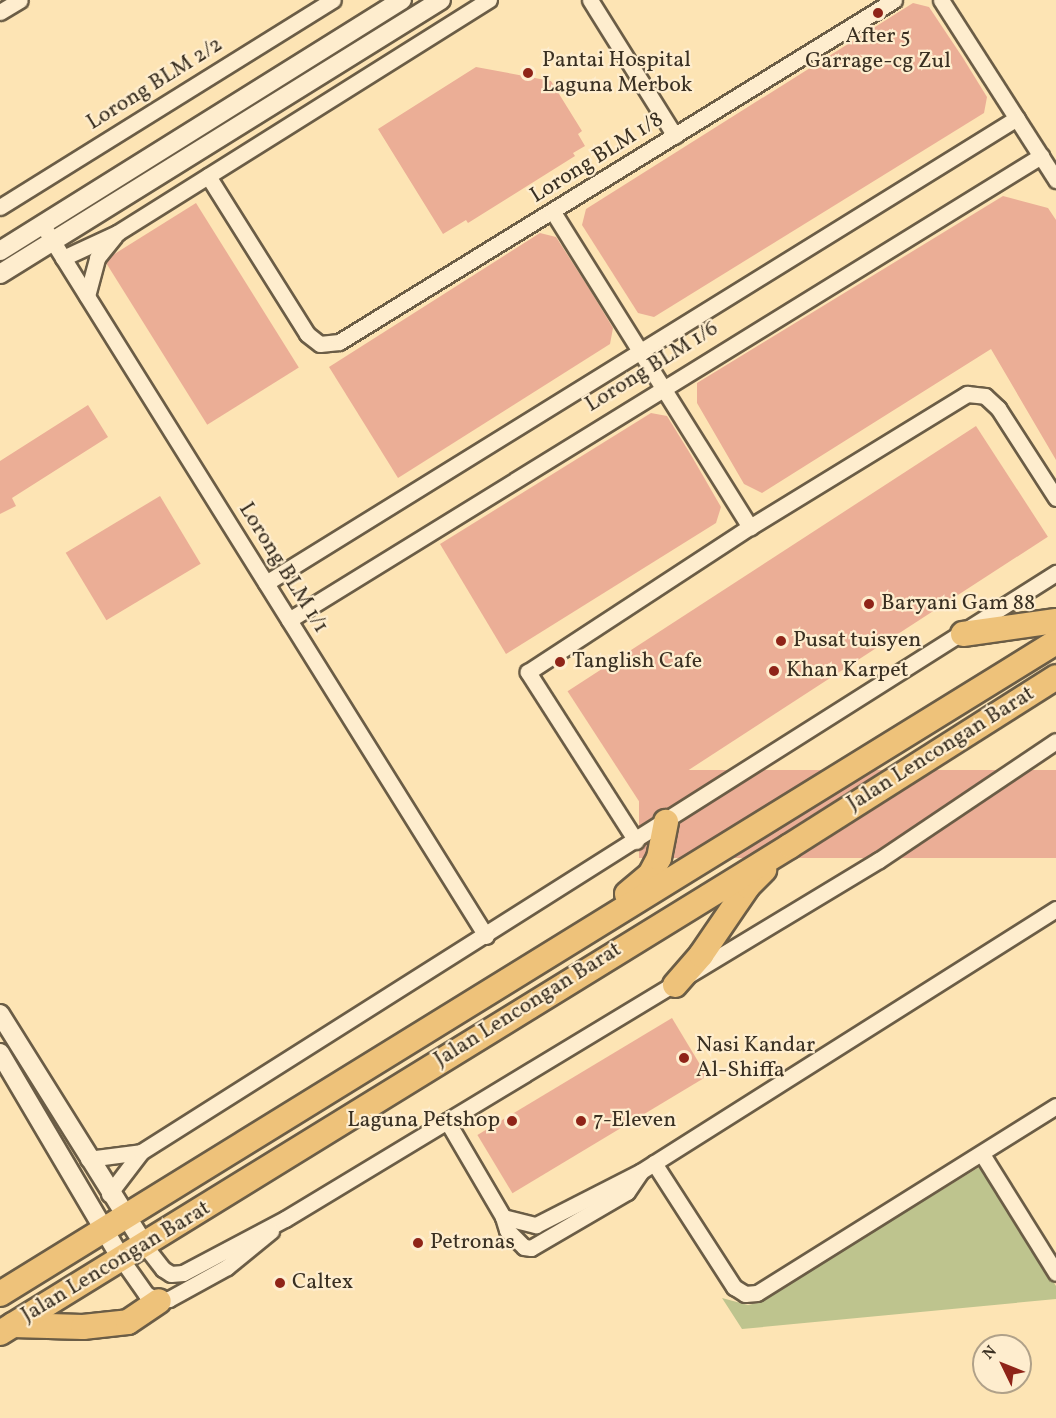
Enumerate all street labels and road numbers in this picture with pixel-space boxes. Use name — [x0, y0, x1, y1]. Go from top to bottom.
street label: Lorong BLM 2/2 — [82, 32, 228, 136]
street label: Lorong BLM 1/8 — [526, 107, 668, 209]
street label: Lorong BLM 1/6 — [581, 316, 723, 418]
street label: Lorong BLM 1/1 — [232, 498, 334, 638]
street label: Jalan Lencongan Barat — [843, 681, 1039, 817]
street label: Jalan Lencongan Barat — [430, 937, 626, 1073]
street label: Jalan Lencongan Barat — [17, 1195, 215, 1329]

